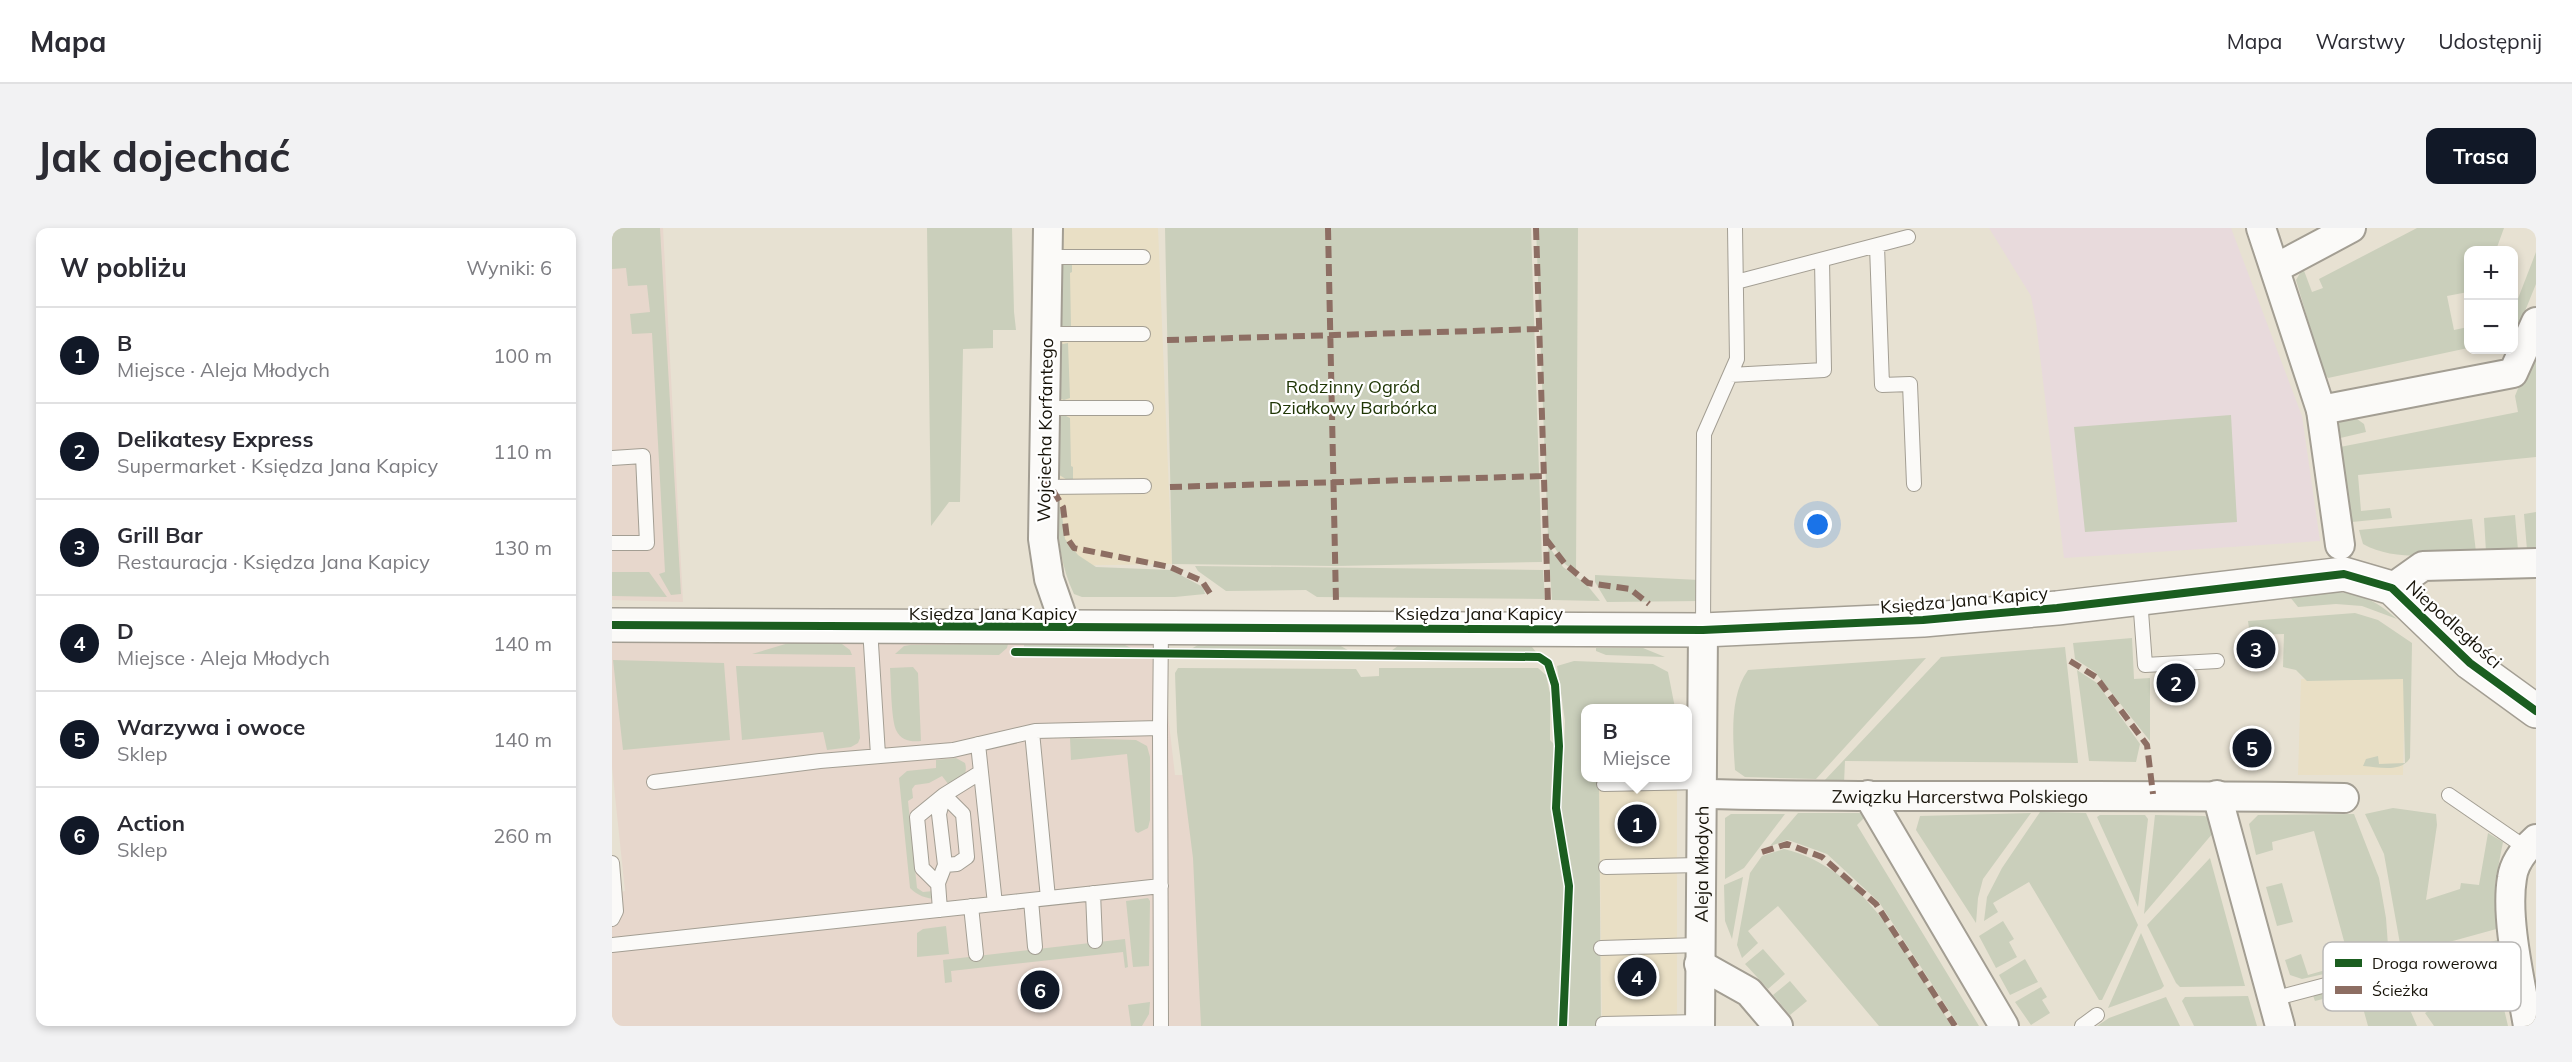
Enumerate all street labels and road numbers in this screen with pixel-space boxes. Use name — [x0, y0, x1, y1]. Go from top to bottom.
street label: Wojciecha Korfantego — [1032, 338, 1058, 522]
street label: Niepodległości — [2401, 575, 2507, 673]
street label: Księdza Jana Kapicy — [1879, 581, 2049, 619]
street label: Księdza Jana Kapicy — [909, 602, 1078, 625]
street label: Księdza Jana Kapicy — [1395, 602, 1564, 625]
street label: Związku Harcerstwa Polskiego — [1832, 784, 2088, 808]
street label: Aleja Młodych — [1689, 805, 1713, 923]

